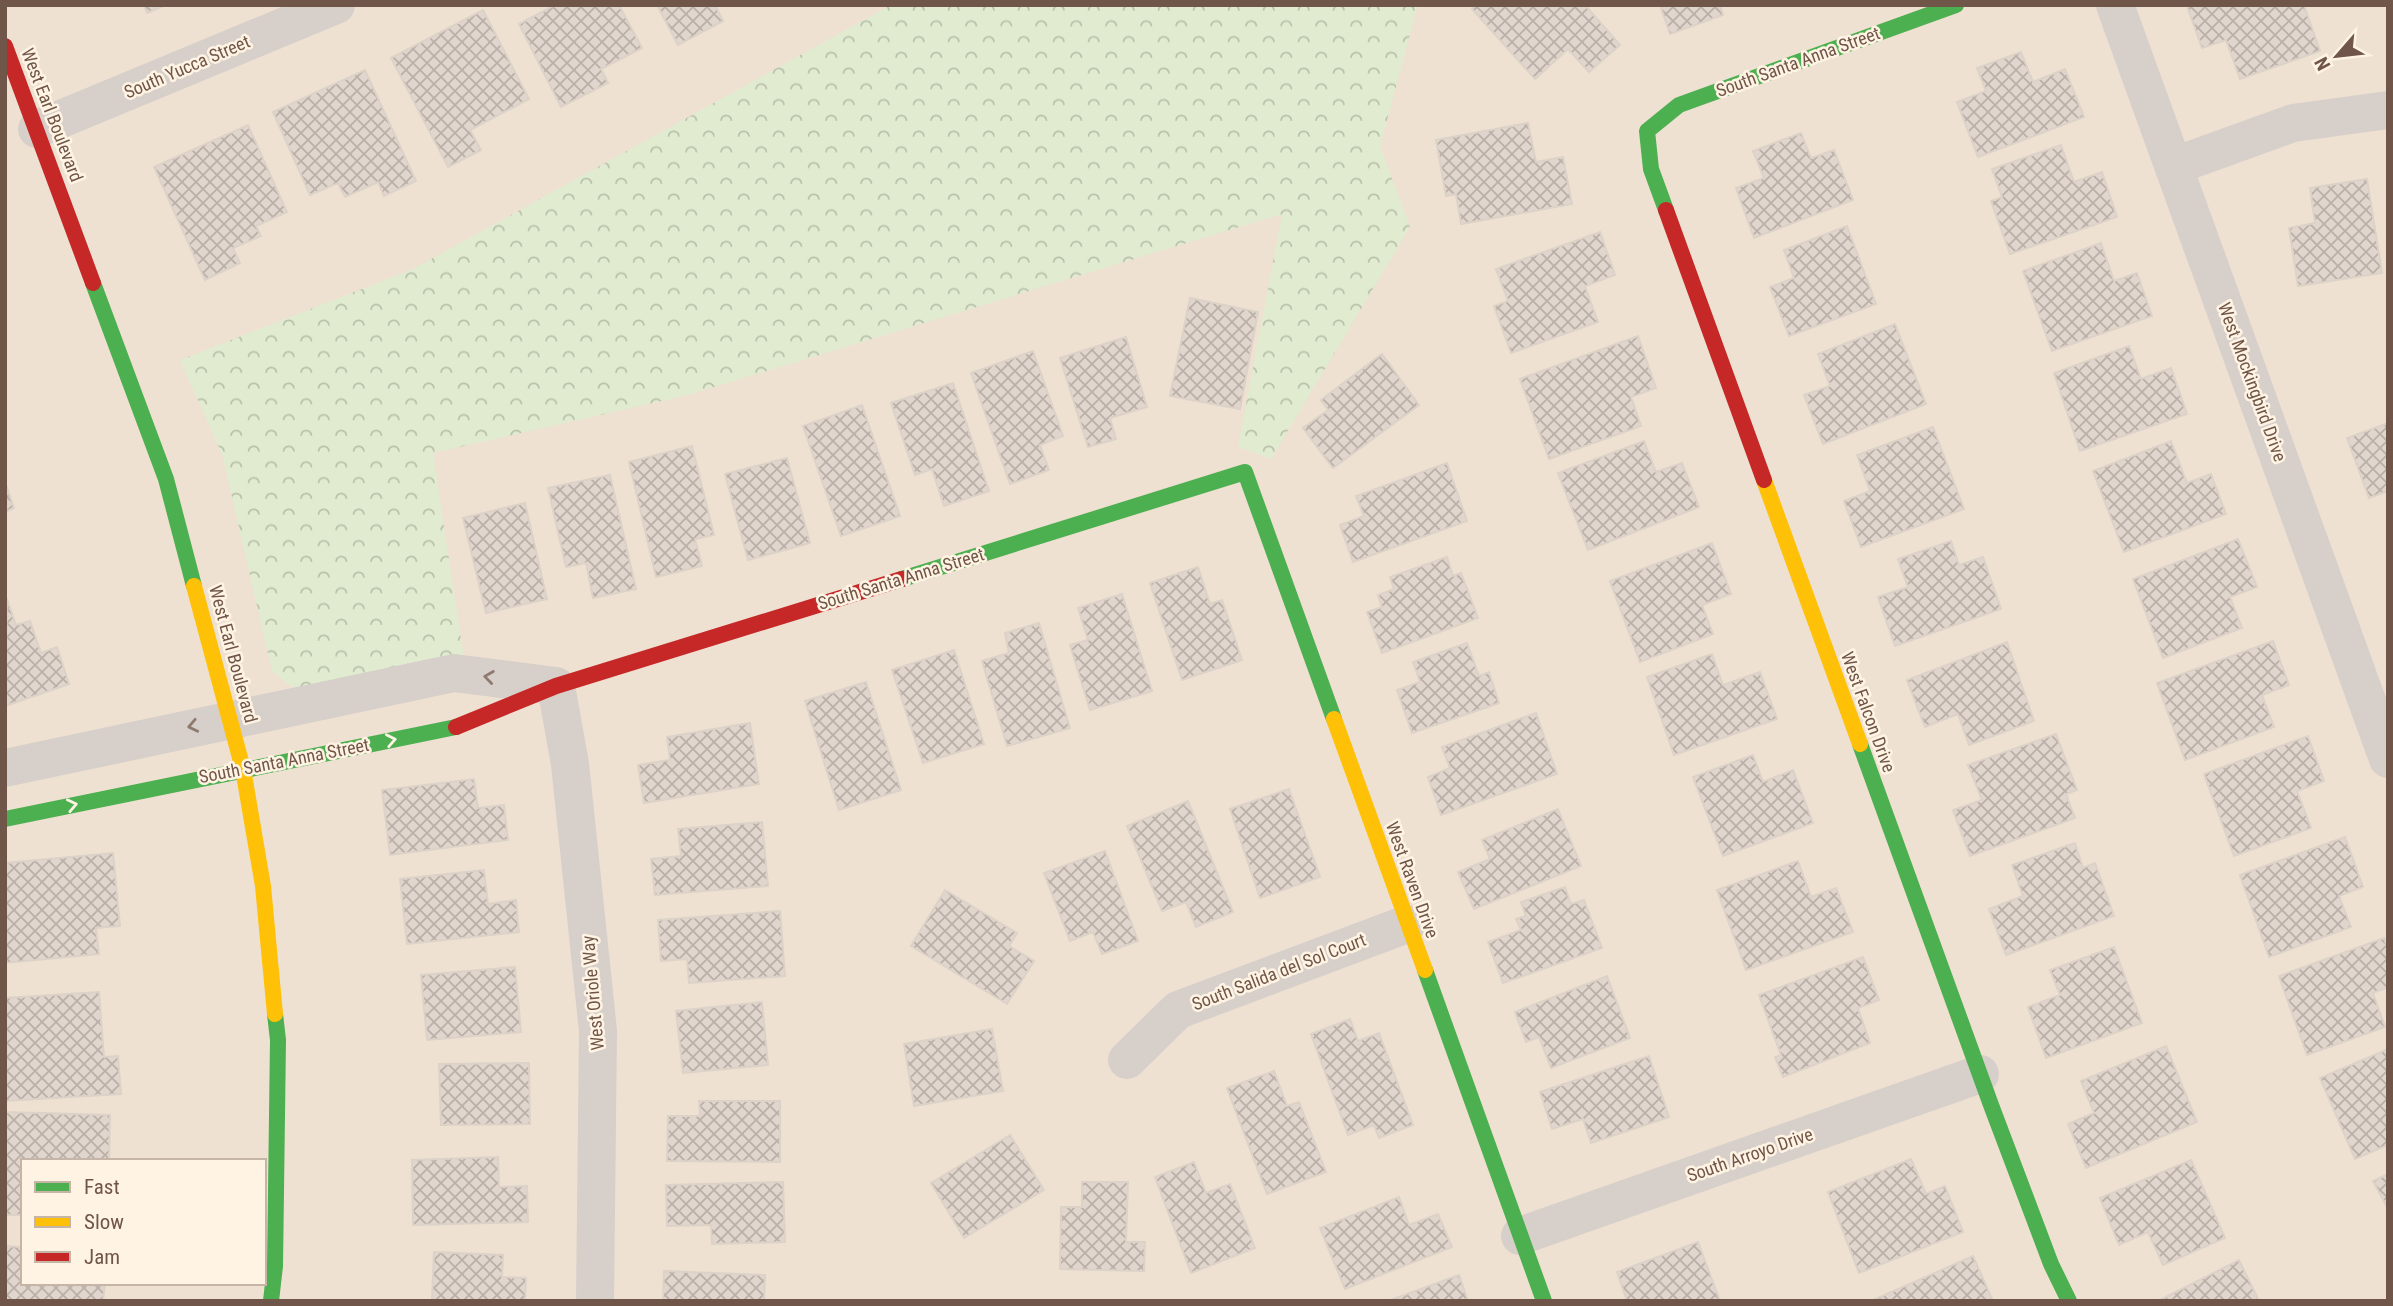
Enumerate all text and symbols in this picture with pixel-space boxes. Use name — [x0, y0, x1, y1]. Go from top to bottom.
north arrow — [2302, 21, 2372, 91]
street label: South Santa Anna Street — [1713, 22, 1883, 101]
street label: South Yucca Street — [121, 31, 253, 103]
street label: West Earl Boulevard — [17, 45, 88, 185]
text: N — [2310, 53, 2335, 74]
street label: West Mockingbird Drive — [2214, 299, 2291, 464]
street label: South Santa Anna Street — [815, 543, 987, 614]
street label: West Earl Boulevard — [205, 583, 262, 725]
street label: West Falcon Drive — [1837, 649, 1900, 775]
one-way arrow — [483, 670, 494, 685]
one-way arrow — [187, 718, 199, 733]
street label: South Santa Anna Street — [197, 734, 371, 787]
one-way arrow — [385, 734, 397, 749]
one-way arrow — [66, 798, 78, 813]
street label: West Raven Drive — [1382, 819, 1443, 941]
street label: South Salida del Sol Court — [1189, 929, 1369, 1014]
street label: West Oriole Way — [577, 934, 608, 1051]
street label: South Arroyo Drive — [1684, 1123, 1816, 1186]
legend — [21, 1159, 266, 1285]
text: Fast — [84, 1175, 120, 1199]
text: Slow — [84, 1210, 124, 1234]
text: Jam — [84, 1245, 120, 1269]

